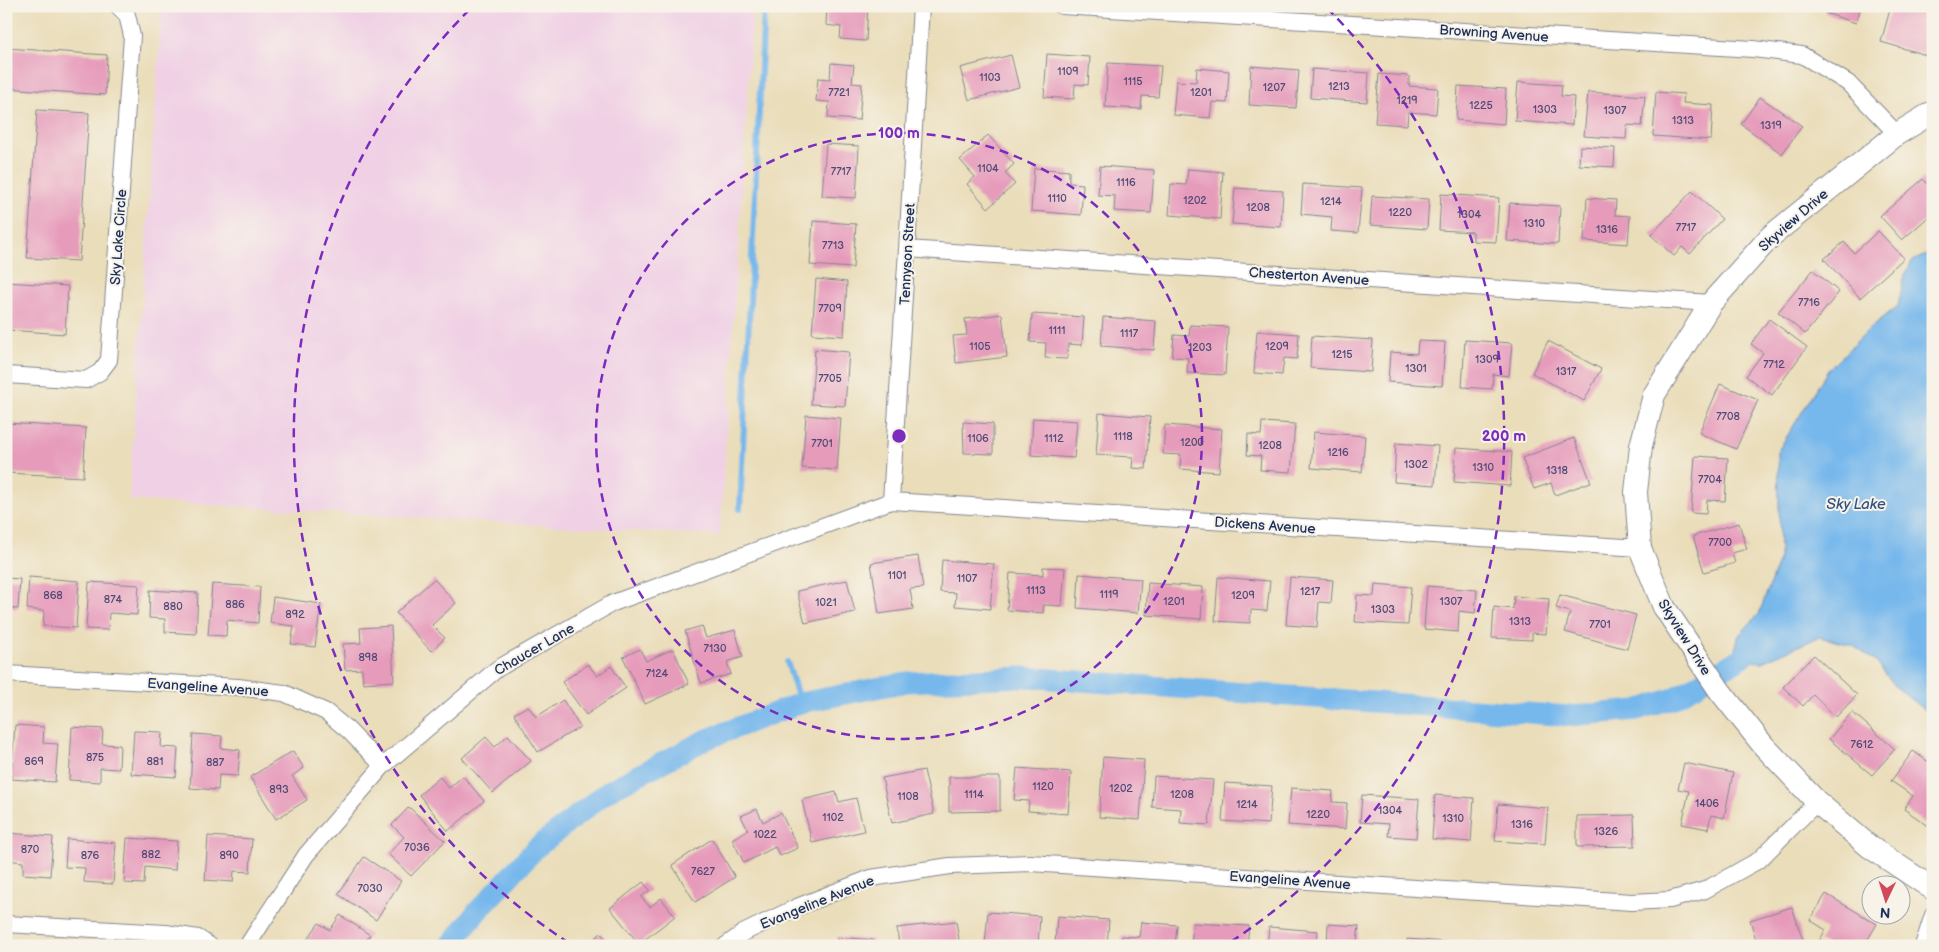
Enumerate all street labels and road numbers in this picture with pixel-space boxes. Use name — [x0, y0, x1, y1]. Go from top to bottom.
street label: Browning Avenue — [1439, 21, 1549, 46]
street label: Skyview Drive — [1755, 186, 1832, 255]
street label: Sky Lake Circle — [107, 189, 130, 285]
street label: Tennyson Street — [896, 202, 919, 305]
street label: Chesterton Avenue — [1248, 264, 1370, 289]
street label: Dickens Avenue — [1214, 513, 1316, 538]
street label: Skyview Drive — [1654, 596, 1715, 678]
street label: Chaucer Lane — [491, 620, 577, 679]
street label: Evangeline Avenue — [147, 675, 269, 700]
street label: Evangeline Avenue — [1229, 868, 1351, 893]
street label: Evangeline Avenue — [758, 872, 877, 933]

